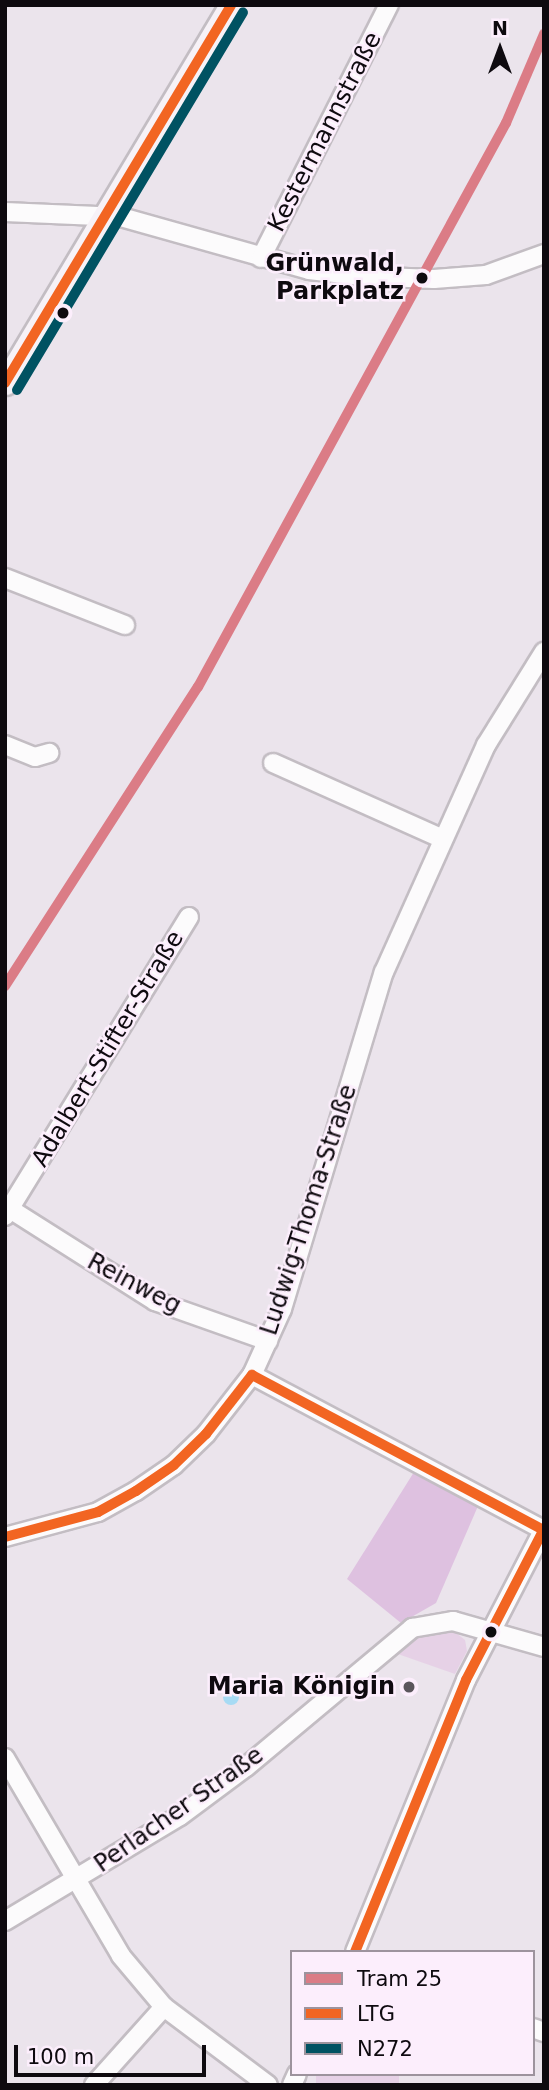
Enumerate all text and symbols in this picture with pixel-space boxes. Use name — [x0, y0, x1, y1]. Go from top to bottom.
north arrow — [465, 14, 535, 84]
text: N — [492, 17, 508, 39]
street label: Kestermannstraße — [262, 27, 388, 237]
place label: Grünwald, Parkplatz — [265, 250, 404, 306]
marker: Grünwald, Parkplatz — [410, 266, 434, 290]
unlabelled marker — [56, 306, 70, 320]
street label: Adalbert-Stifter-Straße — [26, 926, 190, 1172]
street label: Ludwig-Thoma-Straße — [255, 1081, 363, 1339]
street label: Reinweg — [82, 1247, 186, 1321]
unlabelled marker — [484, 1625, 498, 1639]
place label: Maria Königin — [208, 1673, 395, 1701]
marker: Maria Königin — [401, 1679, 417, 1695]
street label: Perlacher Straße — [89, 1741, 269, 1879]
legend — [290, 1950, 535, 2076]
text: Tram 25 — [357, 1967, 442, 1991]
text: LTG — [357, 2002, 395, 2026]
scale bar — [18, 2030, 210, 2074]
text: N272 — [357, 2037, 413, 2061]
text: 100 m — [27, 2045, 94, 2069]

